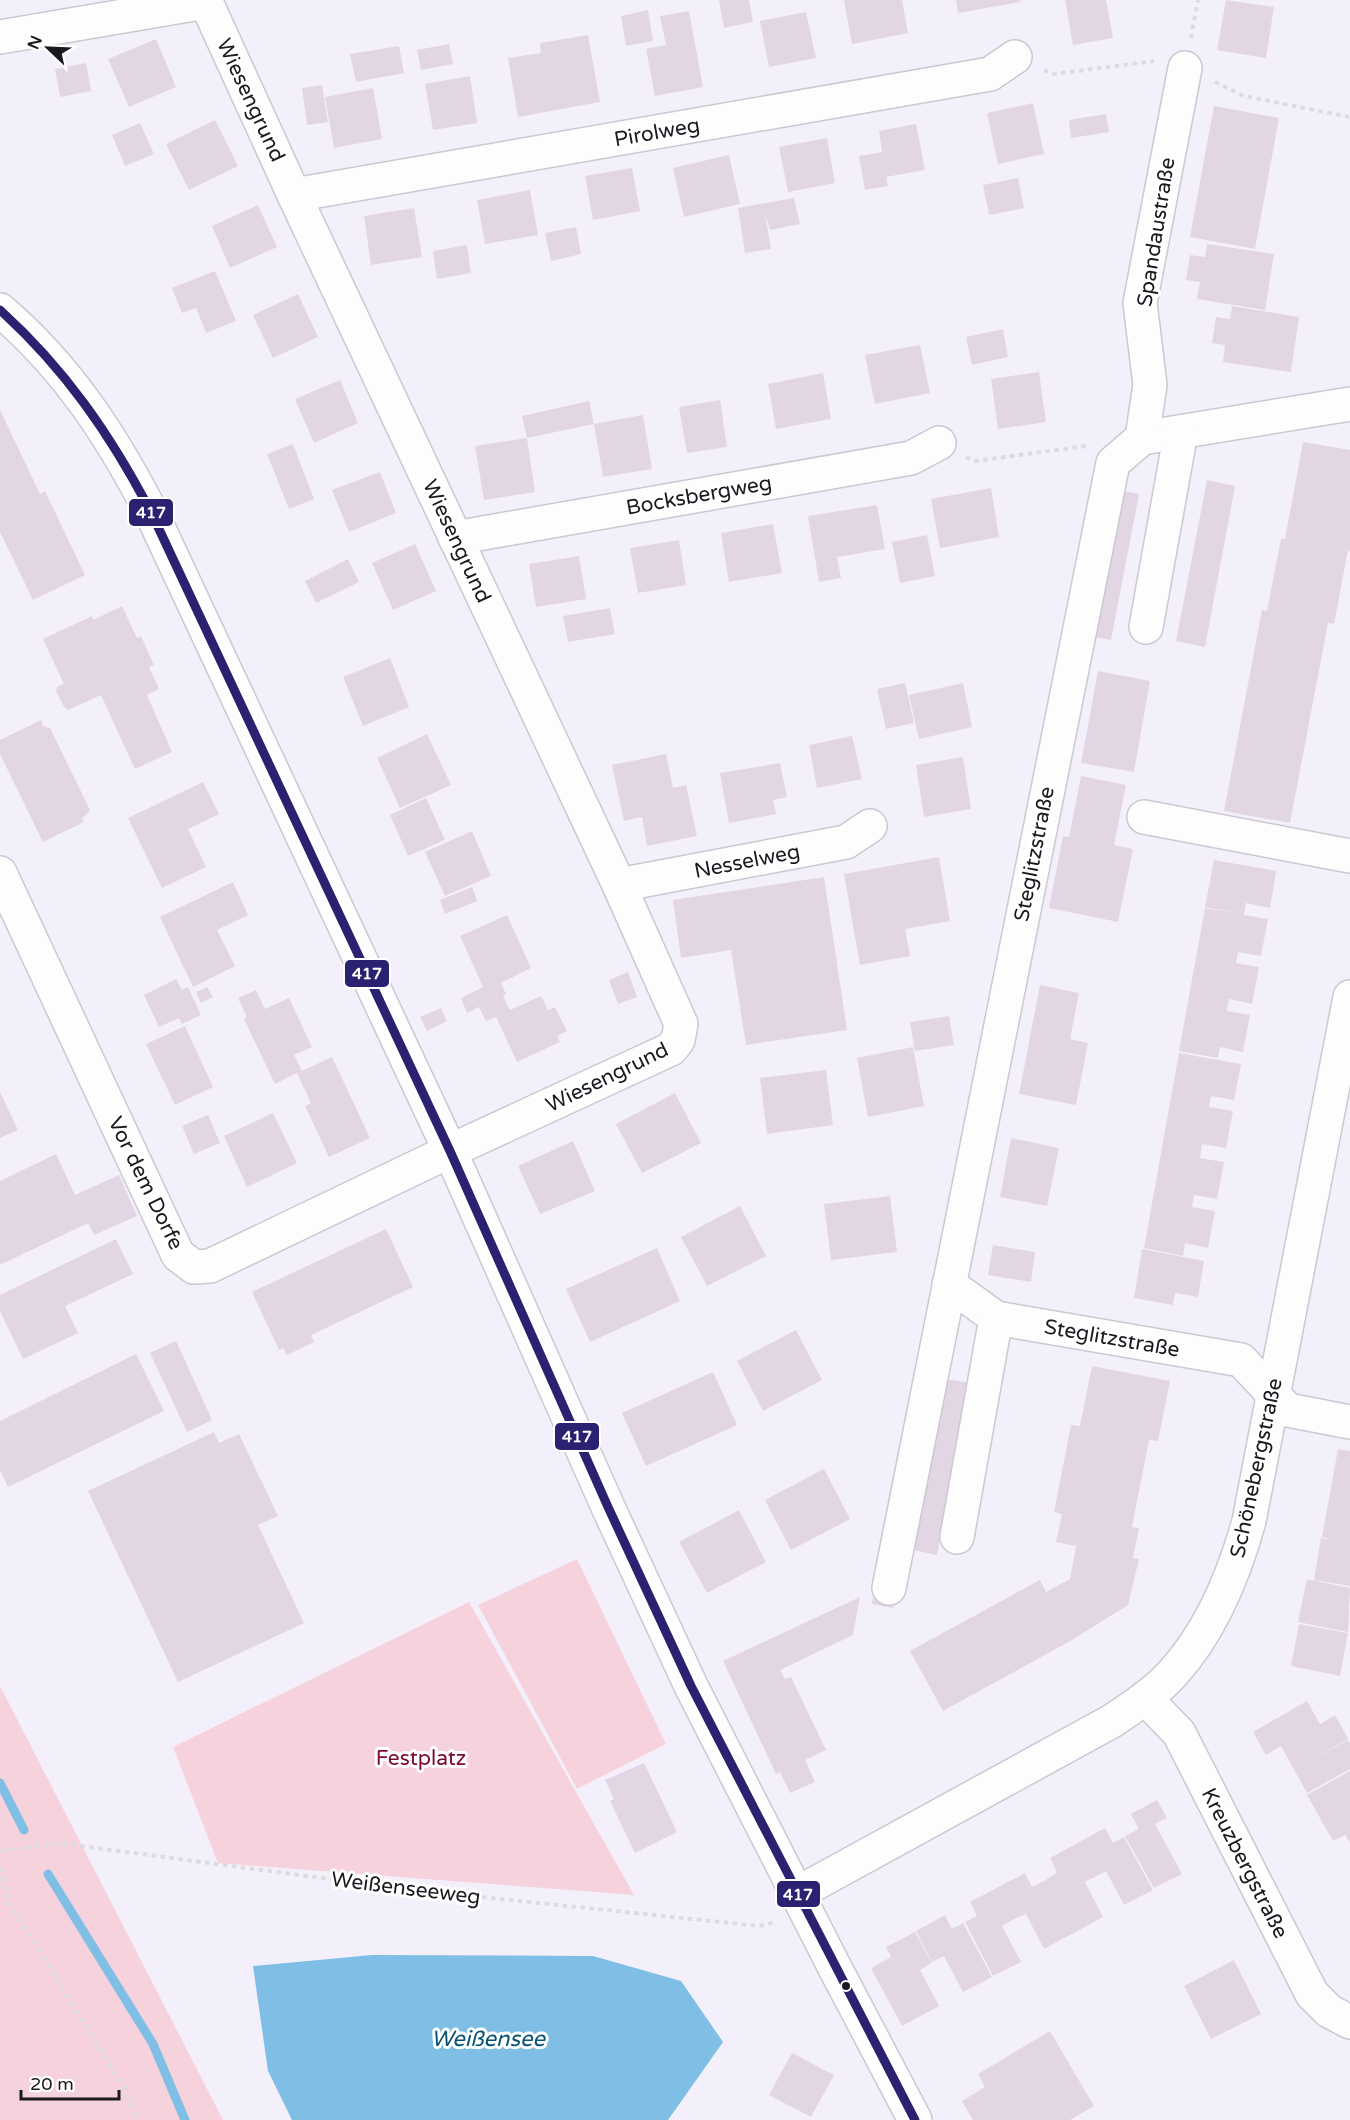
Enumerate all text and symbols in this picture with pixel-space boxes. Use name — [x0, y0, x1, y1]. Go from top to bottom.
north arrow — [18, 18, 78, 78]
text: N — [23, 33, 47, 52]
street label: Wiesengrund — [211, 35, 290, 166]
street label: Pirolweg — [612, 113, 702, 152]
street label: Spandaustraße — [1132, 155, 1181, 309]
street label: Bocksbergweg — [624, 470, 774, 521]
street label: Wiesengrund — [417, 476, 496, 607]
line badge: 417 — [128, 498, 174, 527]
text: 417 — [136, 503, 166, 523]
street label: Steglitzstraße — [1009, 784, 1060, 924]
street label: Nesselweg — [692, 839, 802, 884]
line badge: 417 — [344, 959, 390, 988]
text: 417 — [352, 964, 382, 984]
street label: Wiesengrund — [542, 1037, 672, 1118]
street label: Vor dem Dorfe — [103, 1113, 189, 1254]
street label: Steglitzstraße — [1042, 1314, 1182, 1363]
street label: Schönebergstraße — [1225, 1376, 1288, 1560]
line badge: 417 — [554, 1422, 600, 1451]
text: 417 — [562, 1427, 592, 1447]
park label: Festplatz — [376, 1746, 466, 1771]
street label: Kreuzbergstraße — [1196, 1784, 1293, 1943]
street label: Weißenseeweg — [330, 1867, 482, 1910]
line badge: 417 — [776, 1880, 821, 1908]
text: 417 — [783, 1885, 813, 1905]
unlabelled marker — [840, 1980, 852, 1992]
water label: Weißensee — [431, 2026, 546, 2052]
scale bar — [21, 2063, 118, 2101]
text: 20 m — [30, 2073, 74, 2095]

